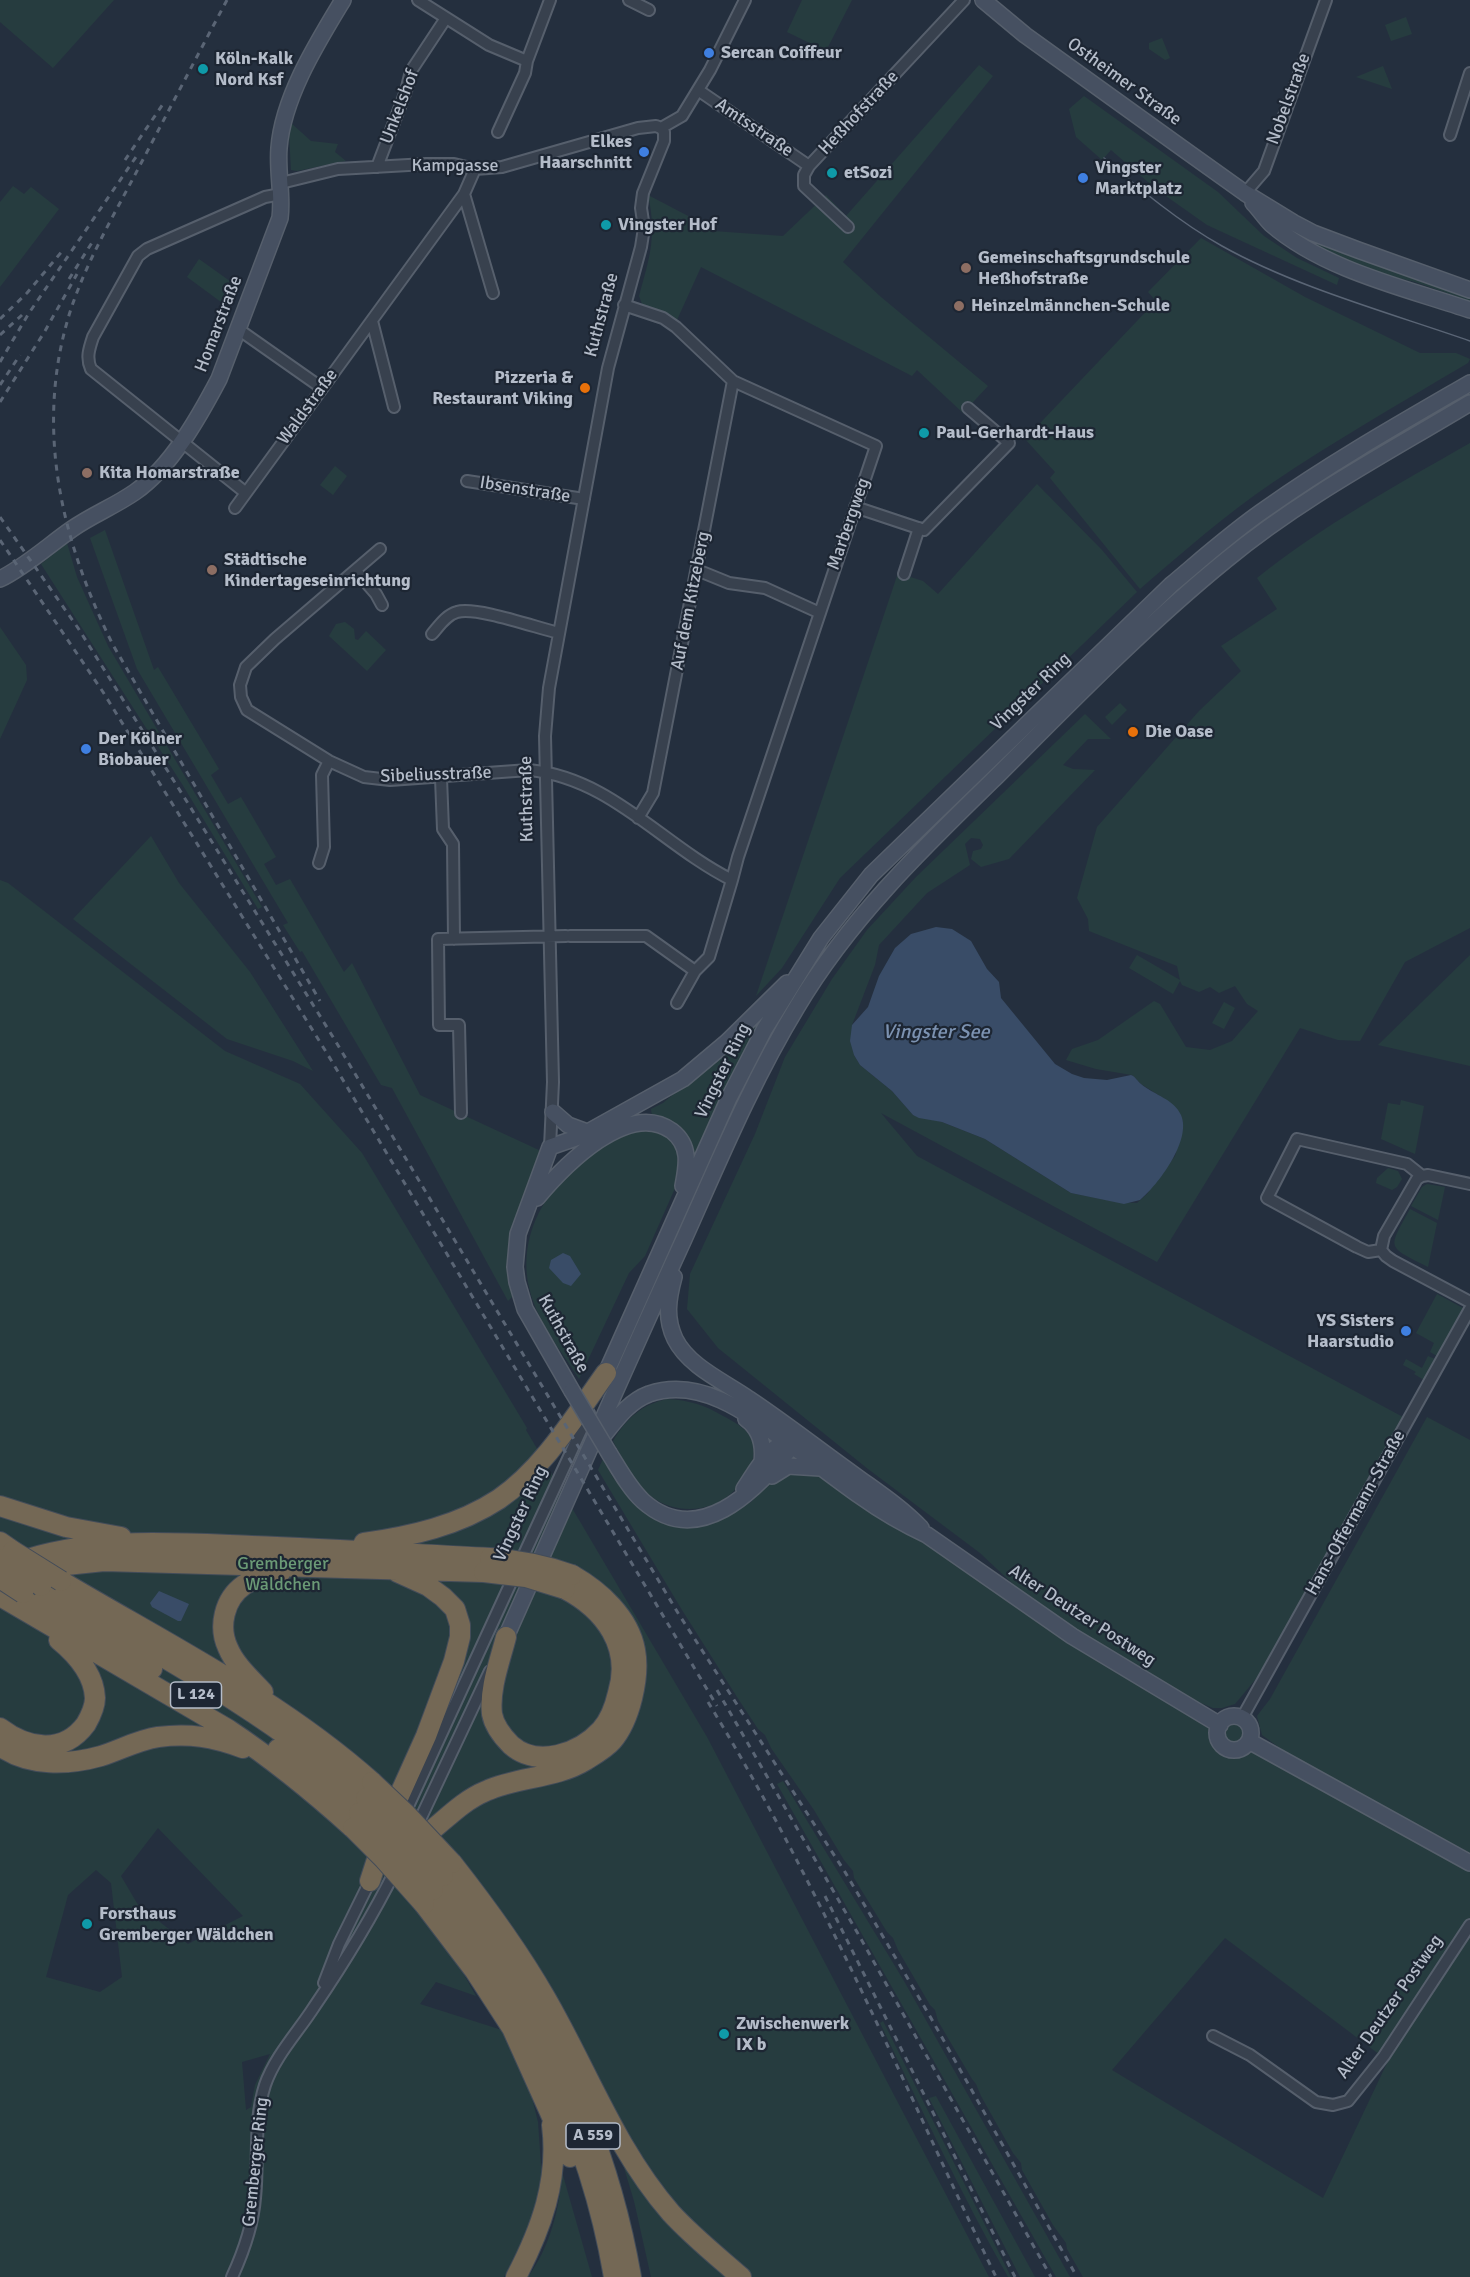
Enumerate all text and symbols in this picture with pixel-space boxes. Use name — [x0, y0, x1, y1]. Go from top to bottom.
street label: Ostheimer Straße — [1063, 33, 1185, 131]
place label: Sercan Coiffeur — [721, 42, 842, 64]
marker: Sercan Coiffeur — [702, 46, 716, 60]
place label: Köln-Kalk Nord Ksf — [215, 48, 293, 90]
street label: Nobelstraße — [1263, 50, 1315, 148]
marker: Köln-Kalk Nord Ksf — [196, 62, 210, 76]
street label: Heßhofstraße — [814, 66, 904, 160]
street label: Unkelshof — [376, 67, 424, 147]
street label: Amtsstraße — [711, 94, 797, 162]
place label: Elkes Haarschnitt — [539, 131, 632, 174]
marker: Elkes Haarschnitt — [637, 145, 651, 159]
street label: Kampgasse — [411, 155, 499, 177]
place label: Vingster Marktplatz — [1095, 157, 1182, 200]
place label: etSozi — [844, 162, 892, 184]
marker: etSozi — [825, 166, 839, 180]
marker: Vingster Marktplatz — [1076, 171, 1090, 185]
place label: Vingster Hof — [618, 214, 717, 236]
marker: Vingster Hof — [599, 218, 613, 232]
place label: Gemeinschaftsgrundschule Heßhofstraße — [978, 247, 1190, 290]
marker: Gemeinschaftsgrundschule Heßhofstraße — [959, 261, 973, 275]
street label: Kuthstraße — [580, 270, 624, 360]
street label: Homarstraße — [191, 273, 247, 375]
place label: Heinzelmännchen-Schule — [971, 295, 1170, 317]
marker: Heinzelmännchen-Schule — [952, 299, 966, 313]
street label: Waldstraße — [273, 365, 343, 449]
place label: Pizzeria & Restaurant Viking — [432, 367, 573, 410]
marker: Pizzeria & Restaurant Viking — [578, 381, 592, 395]
place label: Paul-Gerhardt-Haus — [936, 422, 1094, 444]
marker: Paul-Gerhardt-Haus — [917, 426, 931, 440]
place label: Kita Homarstraße — [99, 462, 240, 484]
marker: Kita Homarstraße — [80, 466, 94, 480]
street label: Ibsenstraße — [478, 472, 572, 508]
street label: Marbergweg — [823, 475, 875, 573]
street label: Auf dem Kitzeberg — [667, 530, 715, 672]
place label: Städtische Kindertageseinrichtung — [224, 549, 411, 592]
marker: Städtische Kindertageseinrichtung — [205, 563, 219, 577]
street label: Vingster Ring — [986, 648, 1076, 736]
place label: Die Oase — [1145, 721, 1213, 743]
marker: Die Oase — [1126, 725, 1140, 739]
place label: Der Kölner Biobauer — [98, 728, 182, 771]
marker: Der Kölner Biobauer — [79, 742, 93, 756]
street label: Kuthstraße — [515, 756, 539, 842]
street label: Sibeliusstraße — [380, 762, 492, 788]
street label: Vingster Ring — [691, 1020, 755, 1122]
water label: Vingster See — [883, 1021, 989, 1045]
street label: Kuthstraße — [533, 1291, 593, 1377]
place label: YS Sisters Haarstudio — [1307, 1310, 1394, 1352]
marker: YS Sisters Haarstudio — [1399, 1324, 1413, 1338]
street label: Hans-Offermann-Straße — [1302, 1427, 1410, 1599]
street label: Vingster Ring — [489, 1463, 553, 1565]
park label: Gremberger Wäldchen — [237, 1553, 329, 1596]
street label: Alter Deutzer Postweg — [1005, 1560, 1159, 1672]
road number: L 124 — [170, 1682, 222, 1708]
place label: Forsthaus Gremberger Wäldchen — [99, 1903, 274, 1946]
marker: Forsthaus Gremberger Wäldchen — [80, 1917, 94, 1931]
street label: Alter Deutzer Postweg — [1332, 1931, 1448, 2083]
place label: Zwischenwerk IX b — [736, 2013, 849, 2056]
marker: Zwischenwerk IX b — [717, 2027, 731, 2041]
street label: Gremberger Ring — [238, 2096, 274, 2228]
road number: A 559 — [566, 2123, 620, 2149]

